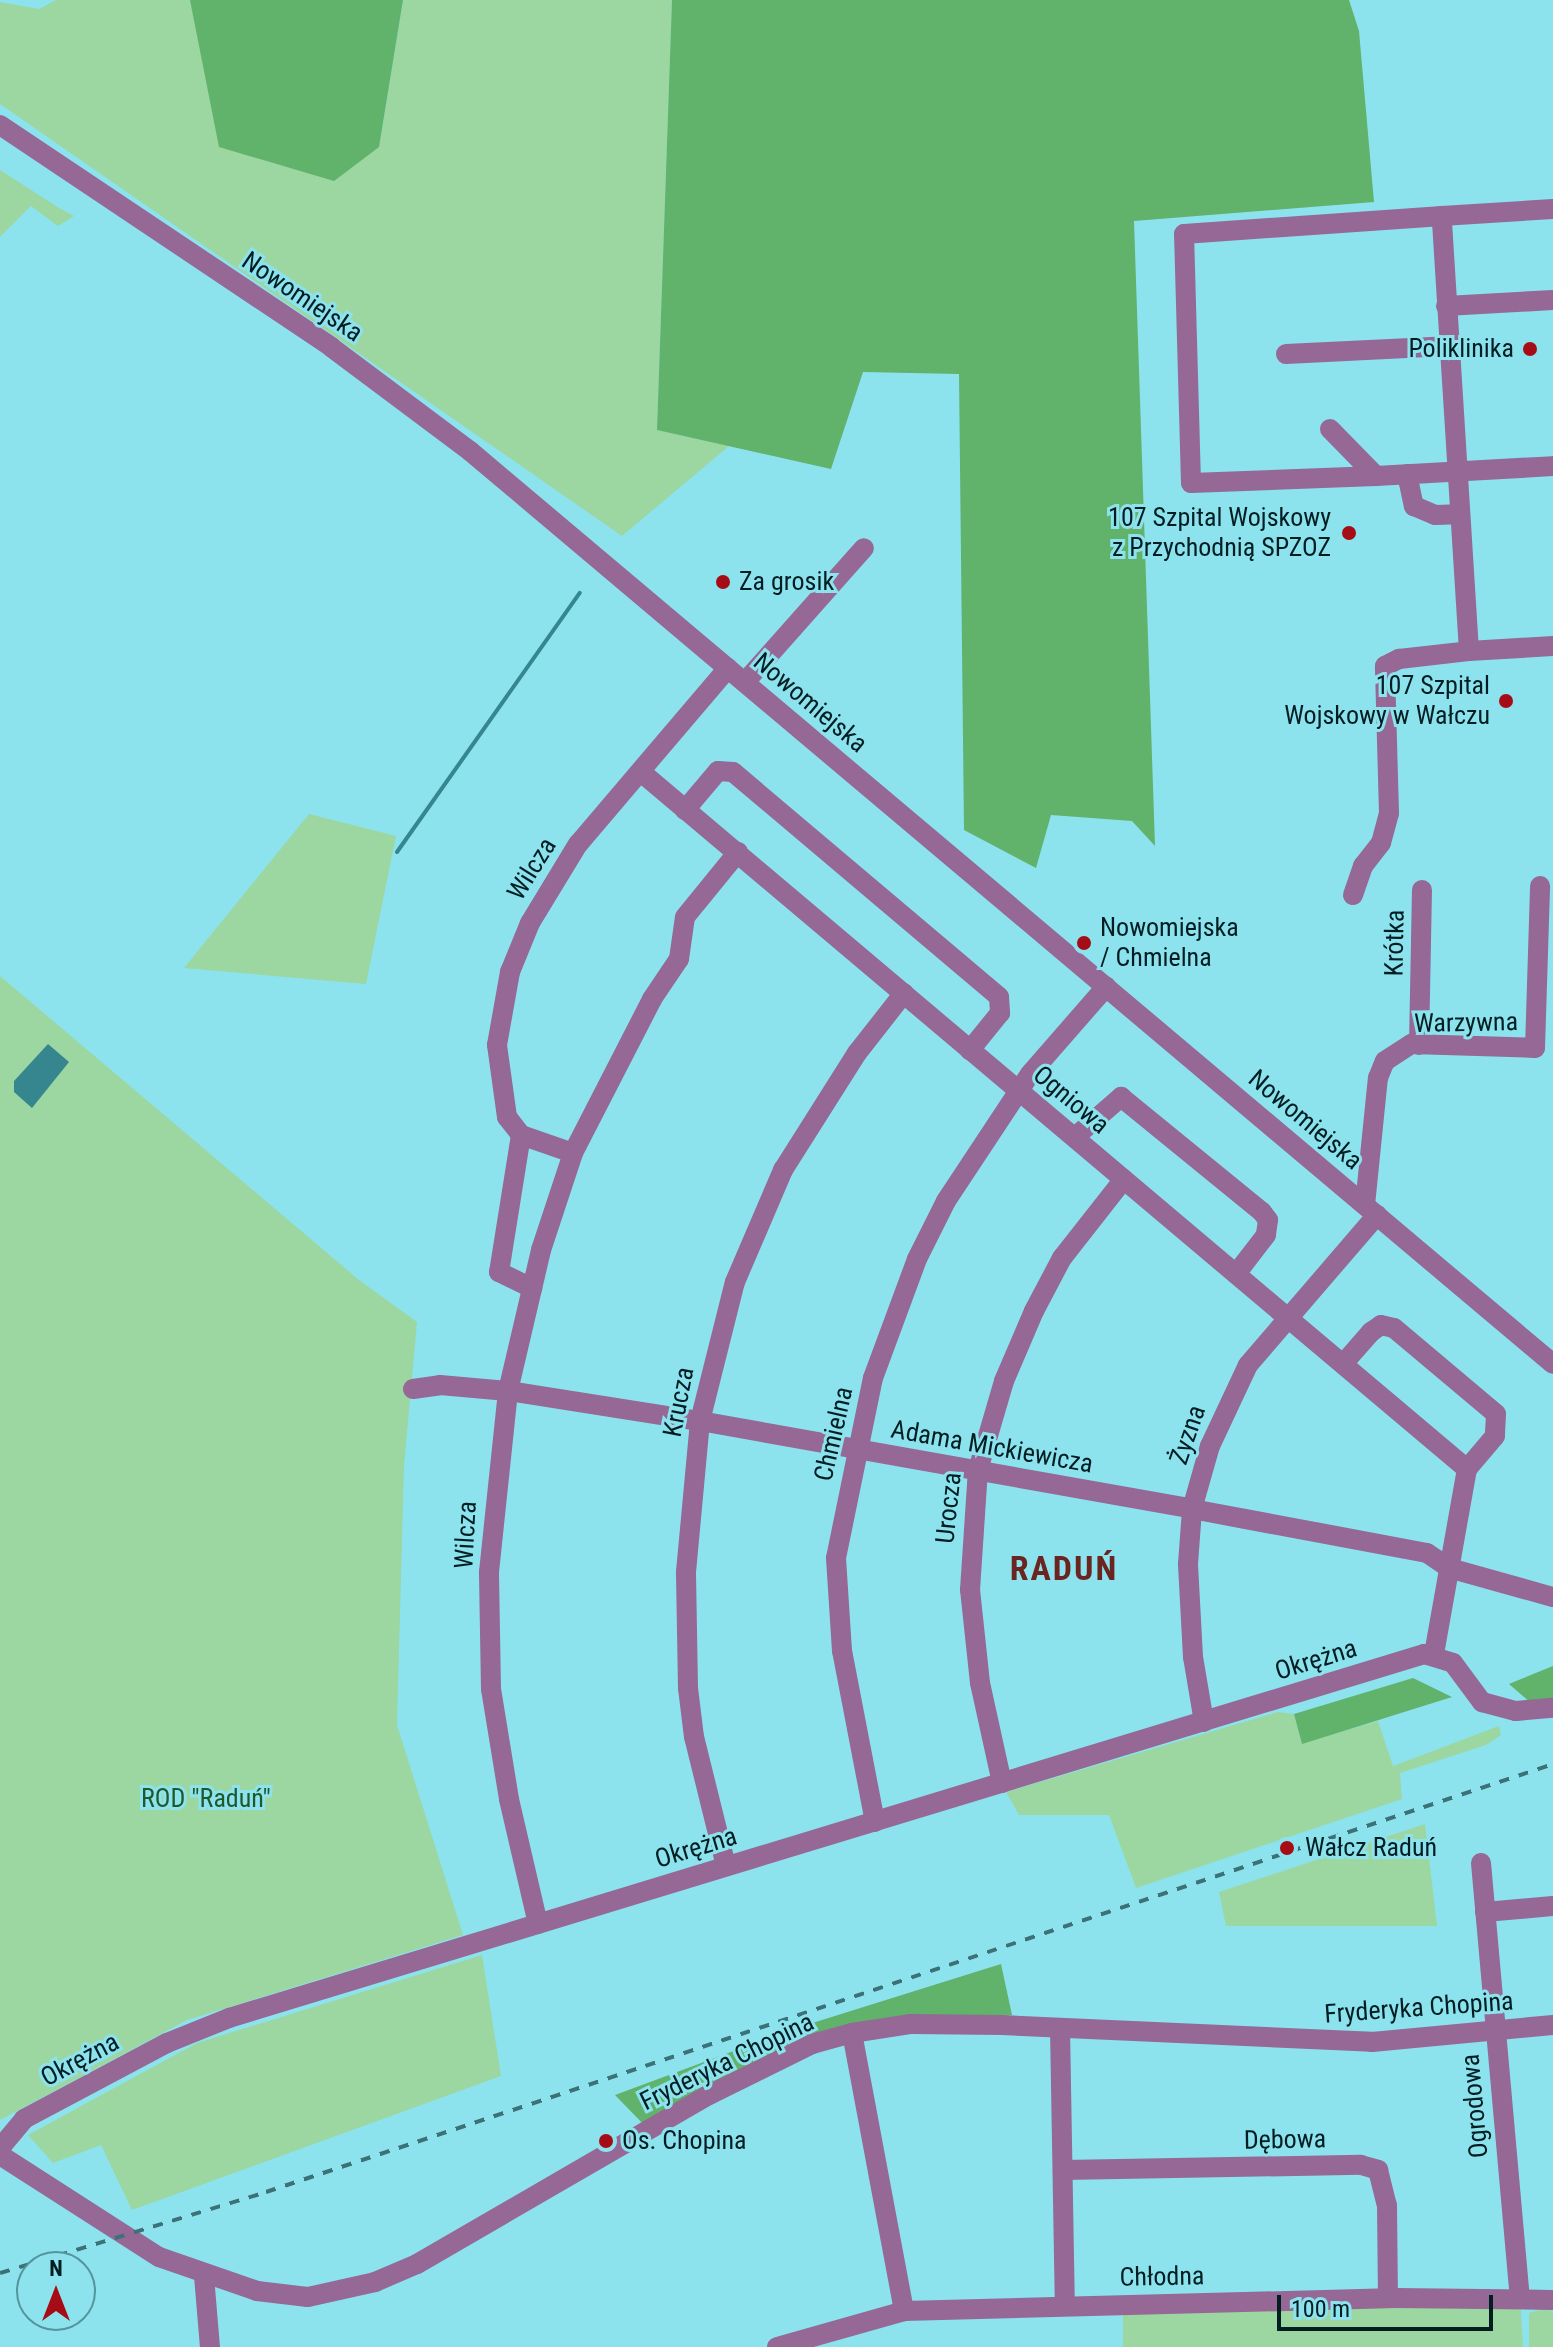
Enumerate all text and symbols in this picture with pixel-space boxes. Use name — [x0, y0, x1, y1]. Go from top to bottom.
street label: Nowomiejska — [236, 245, 368, 349]
place label: Poliklinika — [1408, 333, 1514, 365]
marker: Poliklinika — [1521, 340, 1539, 358]
place label: 107 Szpital Wojskowy z Przychodnią SPZOZ — [1108, 502, 1331, 564]
marker: 107 Szpital Wojskowy z Przychodnią SPZOZ — [1338, 522, 1360, 544]
place label: Za grosik — [739, 566, 834, 598]
marker: Za grosik — [714, 573, 732, 591]
street label: Nowomiejska — [747, 646, 873, 760]
place label: 107 Szpital Wojskowy w Wałczu — [1284, 670, 1490, 732]
marker: 107 Szpital Wojskowy w Wałczu — [1497, 692, 1515, 710]
street label: Wilcza — [501, 832, 563, 906]
street label: Krótka — [1379, 909, 1411, 977]
place label: Nowomiejska / Chmielna — [1100, 912, 1239, 974]
marker: Nowomiejska / Chmielna — [1075, 934, 1093, 952]
street label: Warzywna — [1414, 1006, 1518, 1040]
street label: Ogniowa — [1027, 1059, 1115, 1141]
street label: Nowomiejska — [1242, 1063, 1368, 1177]
street label: Krucza — [657, 1364, 701, 1440]
street label: Chmielna — [808, 1384, 860, 1484]
street label: Żyzna — [1163, 1401, 1213, 1469]
street label: Adama Mickiewicza — [889, 1414, 1095, 1480]
street label: Urocza — [930, 1471, 968, 1545]
street label: Wilcza — [449, 1500, 483, 1570]
district label: RADUŃ — [1010, 1549, 1118, 1589]
street label: Okrężna — [1271, 1633, 1361, 1687]
park label: ROD "Raduń" — [141, 1783, 271, 1815]
street label: Okrężna — [651, 1821, 741, 1875]
place label: Wałcz Raduń — [1305, 1832, 1437, 1864]
marker: Wałcz Raduń — [1276, 1837, 1298, 1859]
street label: Fryderyka Chopina — [1323, 1986, 1515, 2030]
street label: Fryderyka Chopina — [635, 2006, 819, 2118]
street label: Okrężna — [36, 2027, 124, 2093]
street label: Ogrodowa — [1455, 2053, 1495, 2159]
street label: Dębowa — [1244, 2124, 1326, 2156]
place label: Os. Chopina — [622, 2125, 746, 2157]
marker: Os. Chopina — [597, 2132, 615, 2150]
north arrow — [16, 2251, 96, 2331]
text: N — [49, 2256, 63, 2281]
street label: Chłodna — [1119, 2261, 1205, 2293]
scale bar — [1281, 2279, 1497, 2329]
text: 100 m — [1291, 2295, 1350, 2323]

